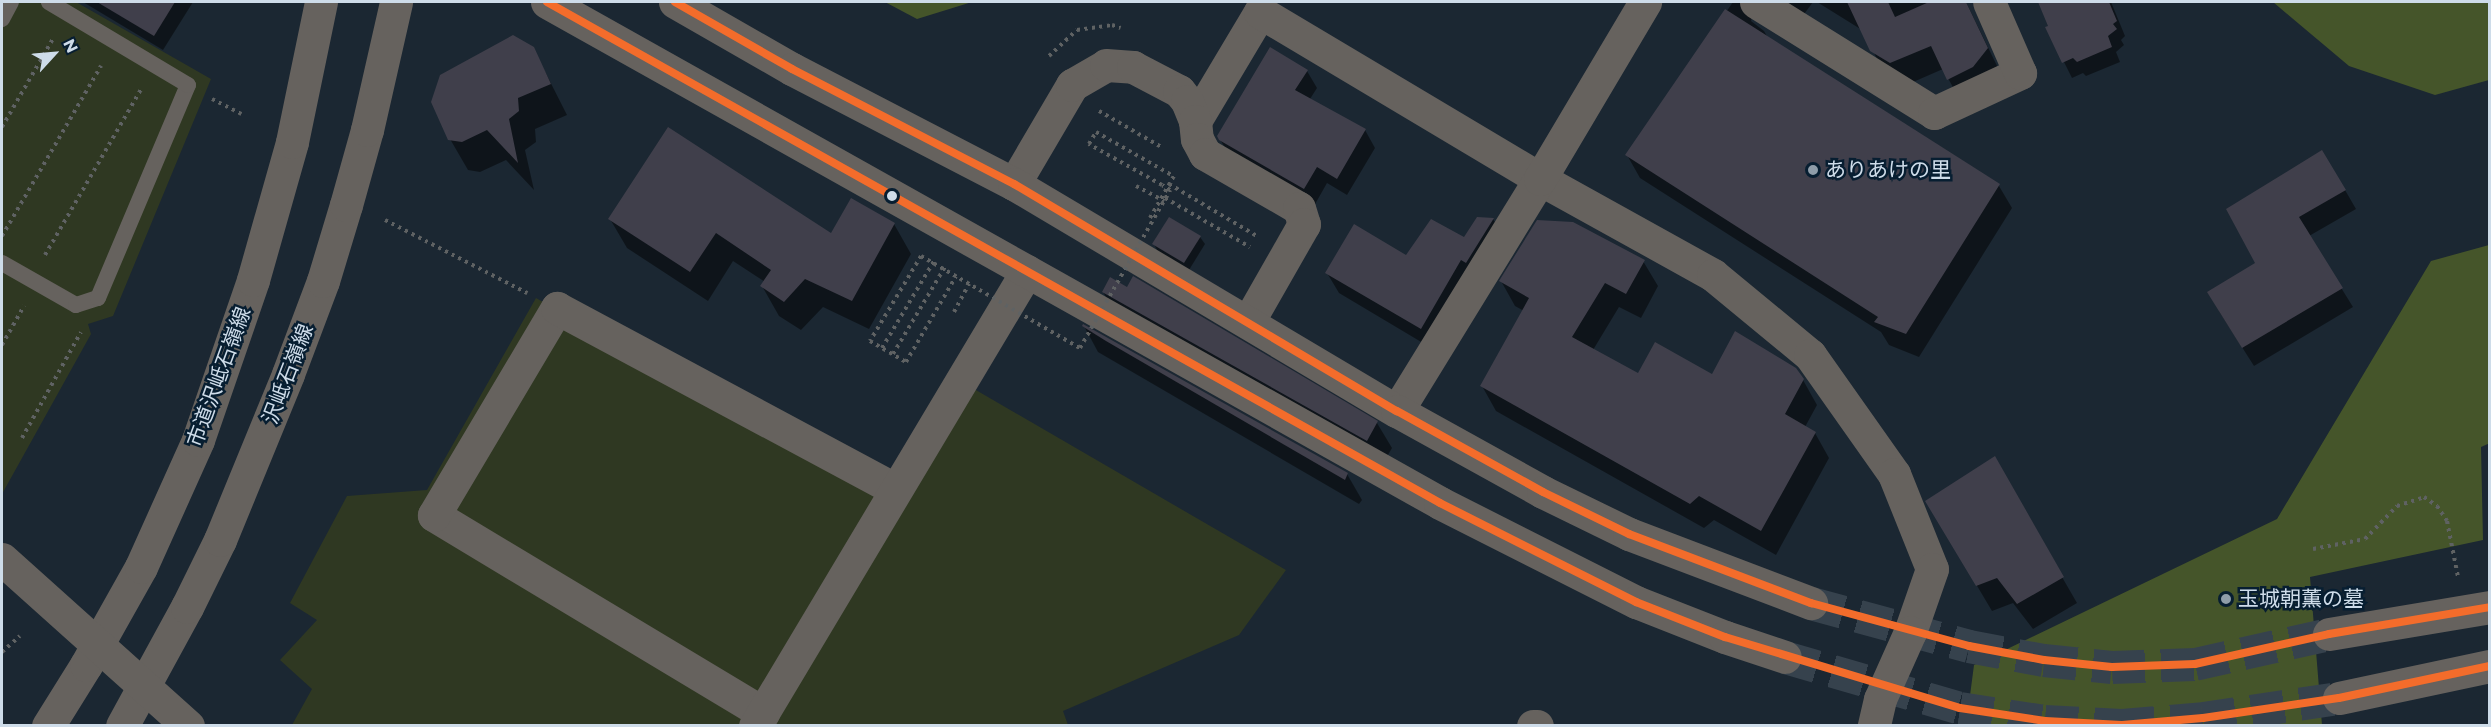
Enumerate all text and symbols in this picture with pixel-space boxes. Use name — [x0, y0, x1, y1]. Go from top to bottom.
north arrow — [24, 24, 84, 84]
text: N — [59, 36, 82, 56]
place label: ありあけの里 — [1825, 157, 1951, 183]
marker: ありあけの里 — [1806, 163, 1820, 177]
unlabelled marker — [886, 190, 898, 202]
street label: 市道沢岻石嶺線 — [182, 304, 256, 450]
street label: 沢岻石嶺線 — [257, 320, 319, 428]
place label: 玉城朝薫の墓 — [2238, 586, 2364, 612]
marker: 玉城朝薫の墓 — [2219, 592, 2233, 606]

